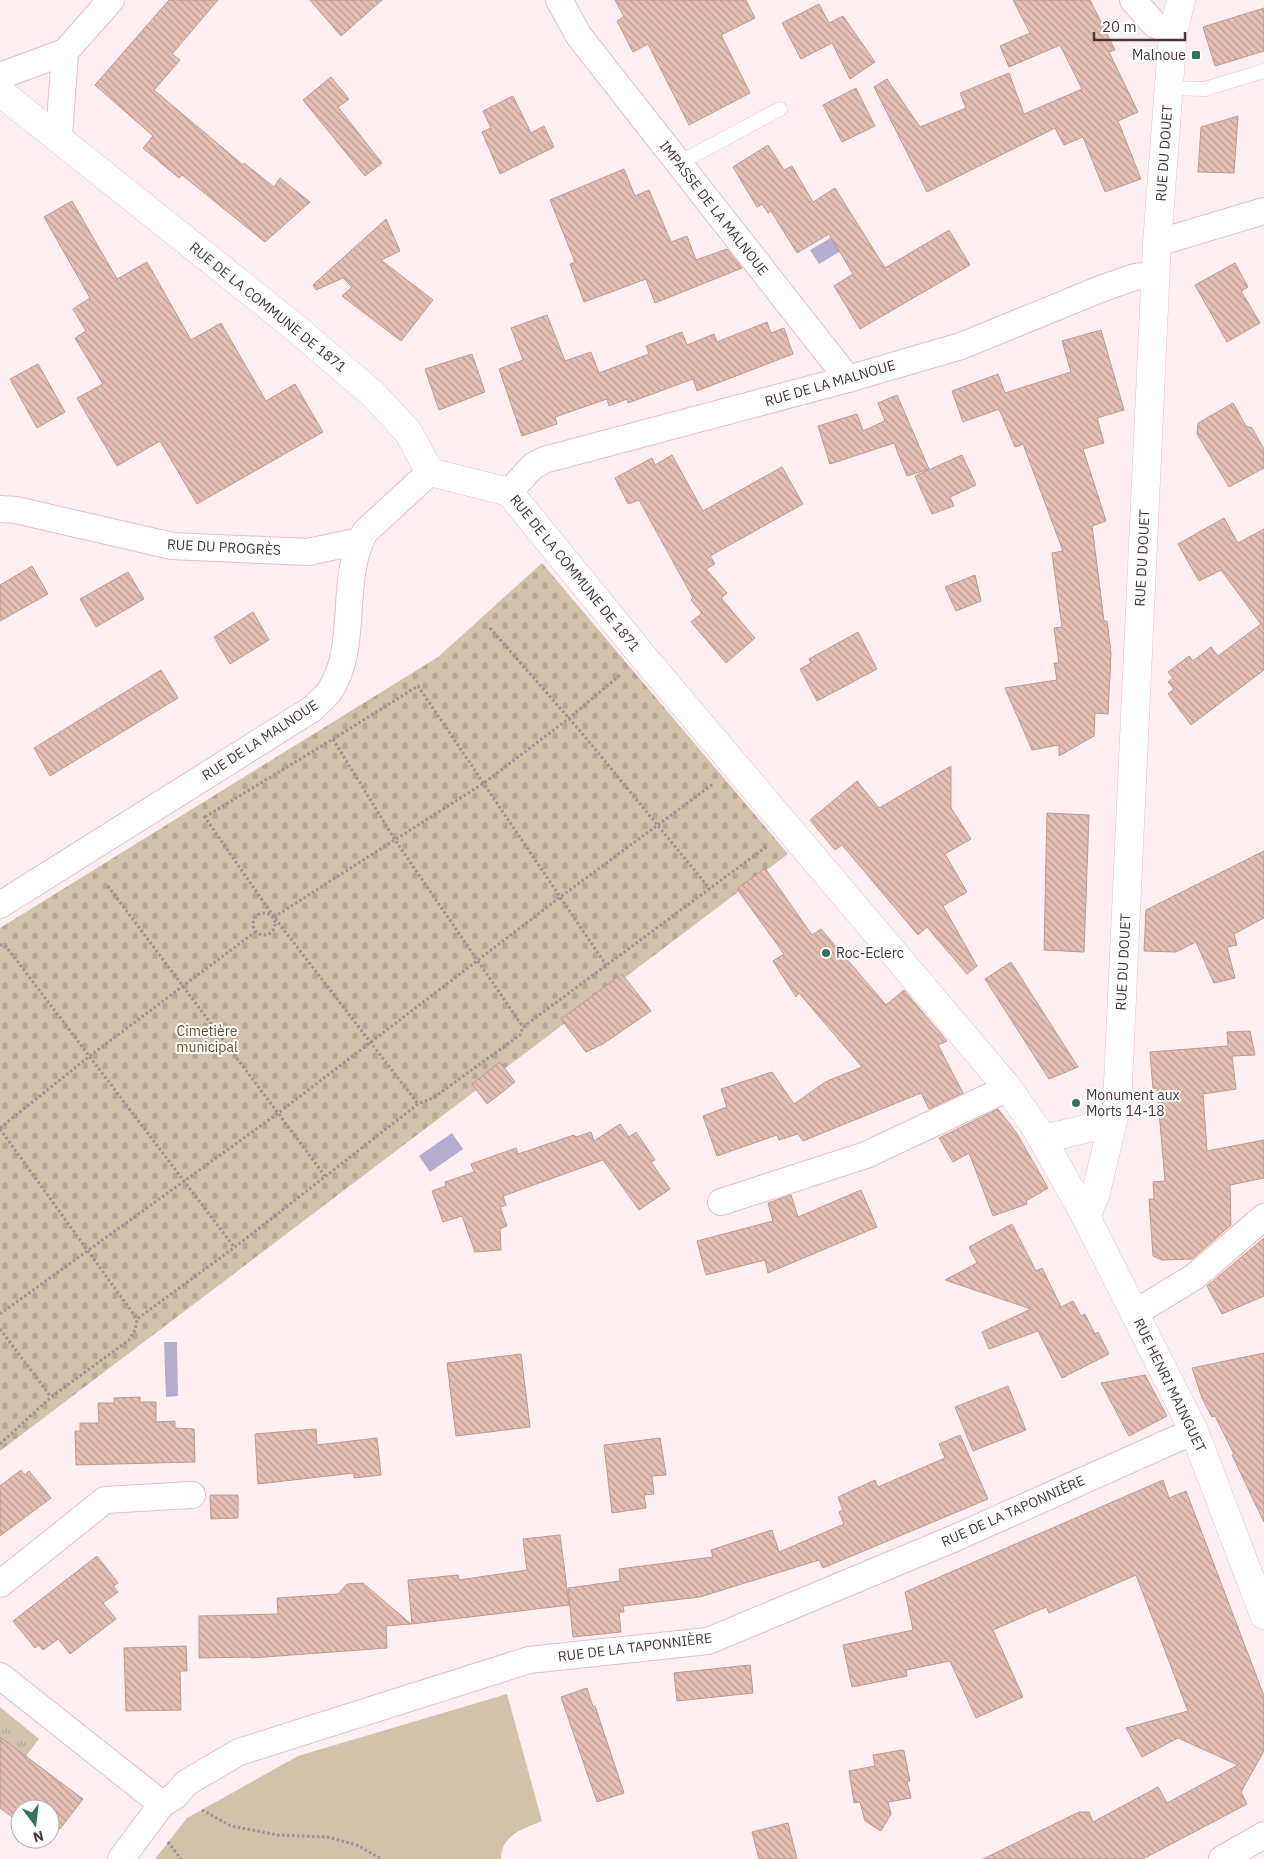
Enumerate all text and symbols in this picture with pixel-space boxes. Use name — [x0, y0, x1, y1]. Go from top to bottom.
scale bar — [1094, 10, 1185, 42]
text: 20 m — [1102, 17, 1137, 36]
place label: Malnoue — [1132, 46, 1186, 64]
marker: Malnoue — [1190, 49, 1202, 61]
street label: RUE DU DOUET — [1152, 104, 1176, 202]
street label: IMPASSE DE LA MALNOUE — [656, 137, 772, 279]
street label: RUE DE LA COMMUNE DE 1871 — [186, 238, 350, 376]
street label: RUE DE LA MALNOUE — [763, 356, 897, 410]
street label: RUE DE LA COMMUNE DE 1871 — [506, 491, 644, 655]
street label: RUE DU DOUET — [1130, 509, 1154, 607]
street label: RUE DU PROGRÈS — [167, 534, 282, 559]
street label: RUE DE LA MALNOUE — [198, 696, 322, 784]
street label: RUE DU DOUET — [1111, 913, 1135, 1011]
place label: Roc-Eclerc — [836, 944, 904, 962]
marker: Roc-Eclerc — [820, 947, 832, 959]
park label: Cimetière municipal — [176, 1022, 238, 1056]
place label: Monument aux Morts 14-18 — [1086, 1086, 1180, 1120]
marker: Monument aux Morts 14-18 — [1070, 1097, 1082, 1109]
street label: RUE HENRI MAINGUET — [1130, 1315, 1210, 1455]
street label: RUE DE LA TAPONNIÈRE — [938, 1470, 1088, 1551]
street label: RUE DE LA TAPONNIÈRE — [557, 1628, 713, 1665]
north arrow — [10, 1799, 60, 1849]
text: N — [31, 1827, 46, 1847]

